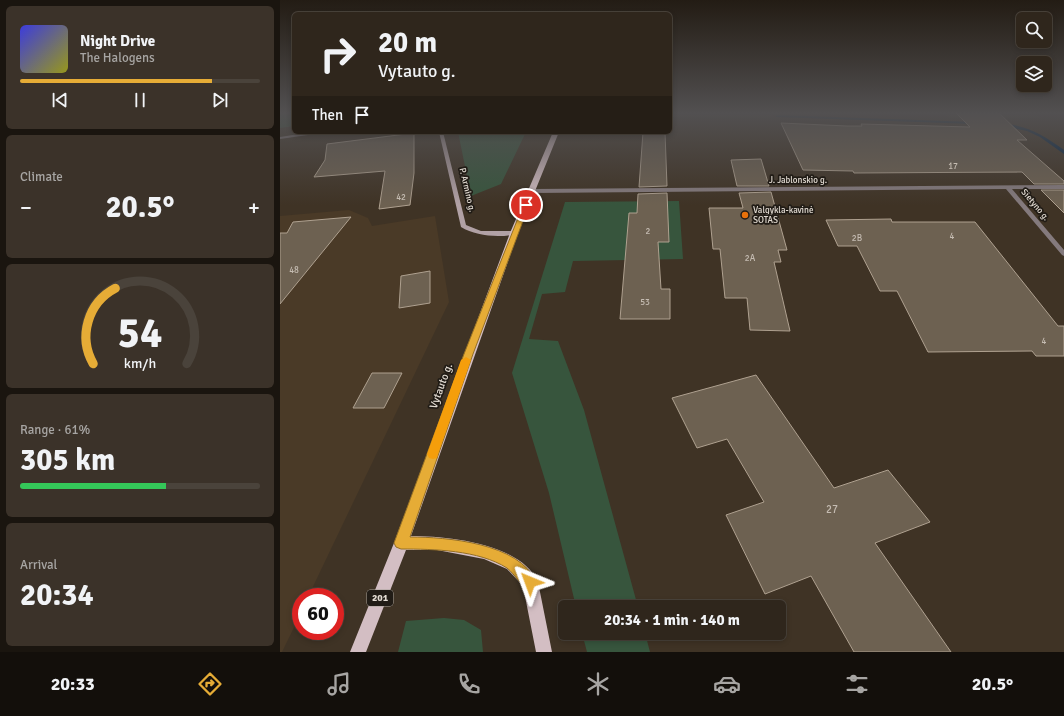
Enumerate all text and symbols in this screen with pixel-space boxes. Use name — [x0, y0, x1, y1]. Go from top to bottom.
map controls — [1016, 12, 1052, 92]
button: search — [1016, 12, 1052, 48]
text: 20 m — [378, 26, 437, 60]
icon: right — [312, 28, 364, 80]
text: Night Drive — [80, 32, 155, 50]
text: The Halogens — [80, 50, 155, 66]
button: layers — [1016, 56, 1052, 92]
text: Vytauto g. — [378, 60, 456, 82]
icon: previous — [49, 89, 71, 111]
icon: pause — [129, 89, 151, 111]
icon: next — [209, 89, 231, 111]
icon: arrive — [351, 104, 373, 126]
text: Then — [312, 106, 343, 124]
house number: 17 — [948, 161, 958, 172]
street label: P. Armino g. — [457, 167, 477, 213]
text: Climate — [20, 169, 63, 185]
street label: J. Jablonskio g. — [769, 175, 827, 186]
street label: Sietyno g. — [1019, 187, 1051, 223]
pin — [509, 188, 543, 222]
text: 20.5° — [105, 189, 175, 226]
house number: 42 — [396, 192, 406, 203]
text: − — [20, 194, 32, 221]
text: + — [248, 194, 260, 221]
icon: arrive — [515, 194, 537, 216]
place label: Valgykla-kavinė SOTAS — [753, 205, 814, 226]
marker: Valgykla-kavinė SOTAS — [740, 210, 750, 220]
house number: 2 — [646, 226, 651, 237]
house number: 4 — [950, 231, 955, 242]
house number: 2B — [852, 233, 862, 244]
house number: 2A — [745, 253, 756, 264]
house number: 48 — [289, 265, 299, 276]
house number: 53 — [640, 297, 650, 308]
text: 54 — [118, 308, 162, 359]
house number: 4 — [1042, 336, 1047, 347]
text: km/h — [124, 355, 156, 372]
street label: Vytauto g. — [427, 361, 455, 411]
text: Range · 61% — [20, 422, 90, 438]
text: 305 km — [20, 442, 115, 479]
house number: 27 — [826, 503, 838, 516]
text: Arrival — [20, 557, 57, 573]
position arrow — [509, 561, 551, 603]
text: 20:34 — [20, 577, 94, 614]
speed limit sign: 60 — [292, 588, 344, 640]
road number: 201 — [367, 590, 393, 606]
text: 20:34 · 1 min · 140 m — [604, 611, 740, 629]
icon: directions — [196, 670, 224, 698]
icon: music — [325, 670, 353, 698]
icon: phone — [455, 670, 483, 698]
icon: climate — [584, 670, 612, 698]
icon: car — [713, 670, 741, 698]
icon: filters — [843, 670, 871, 698]
text: 20:33 — [51, 673, 95, 695]
text: 20.5° — [972, 673, 1013, 695]

